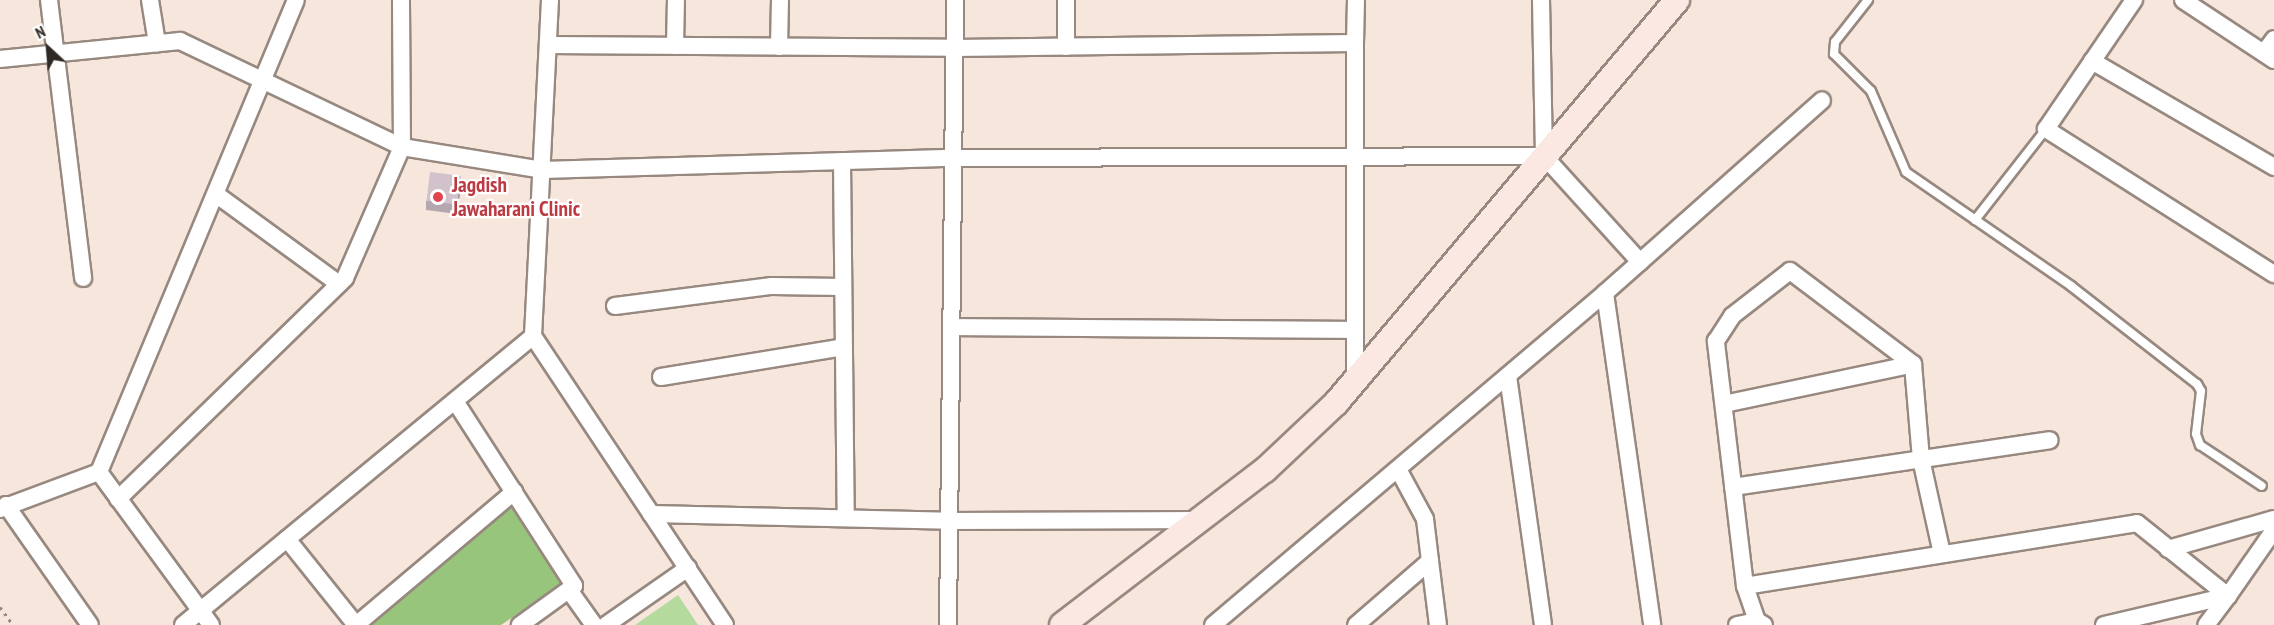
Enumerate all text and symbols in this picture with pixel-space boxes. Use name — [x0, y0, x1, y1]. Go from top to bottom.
north arrow — [18, 18, 78, 78]
text: N — [32, 21, 48, 43]
place label: Jagdish Jawaharani Clinic — [452, 172, 580, 222]
marker: Jagdish Jawaharani Clinic — [429, 188, 447, 206]

